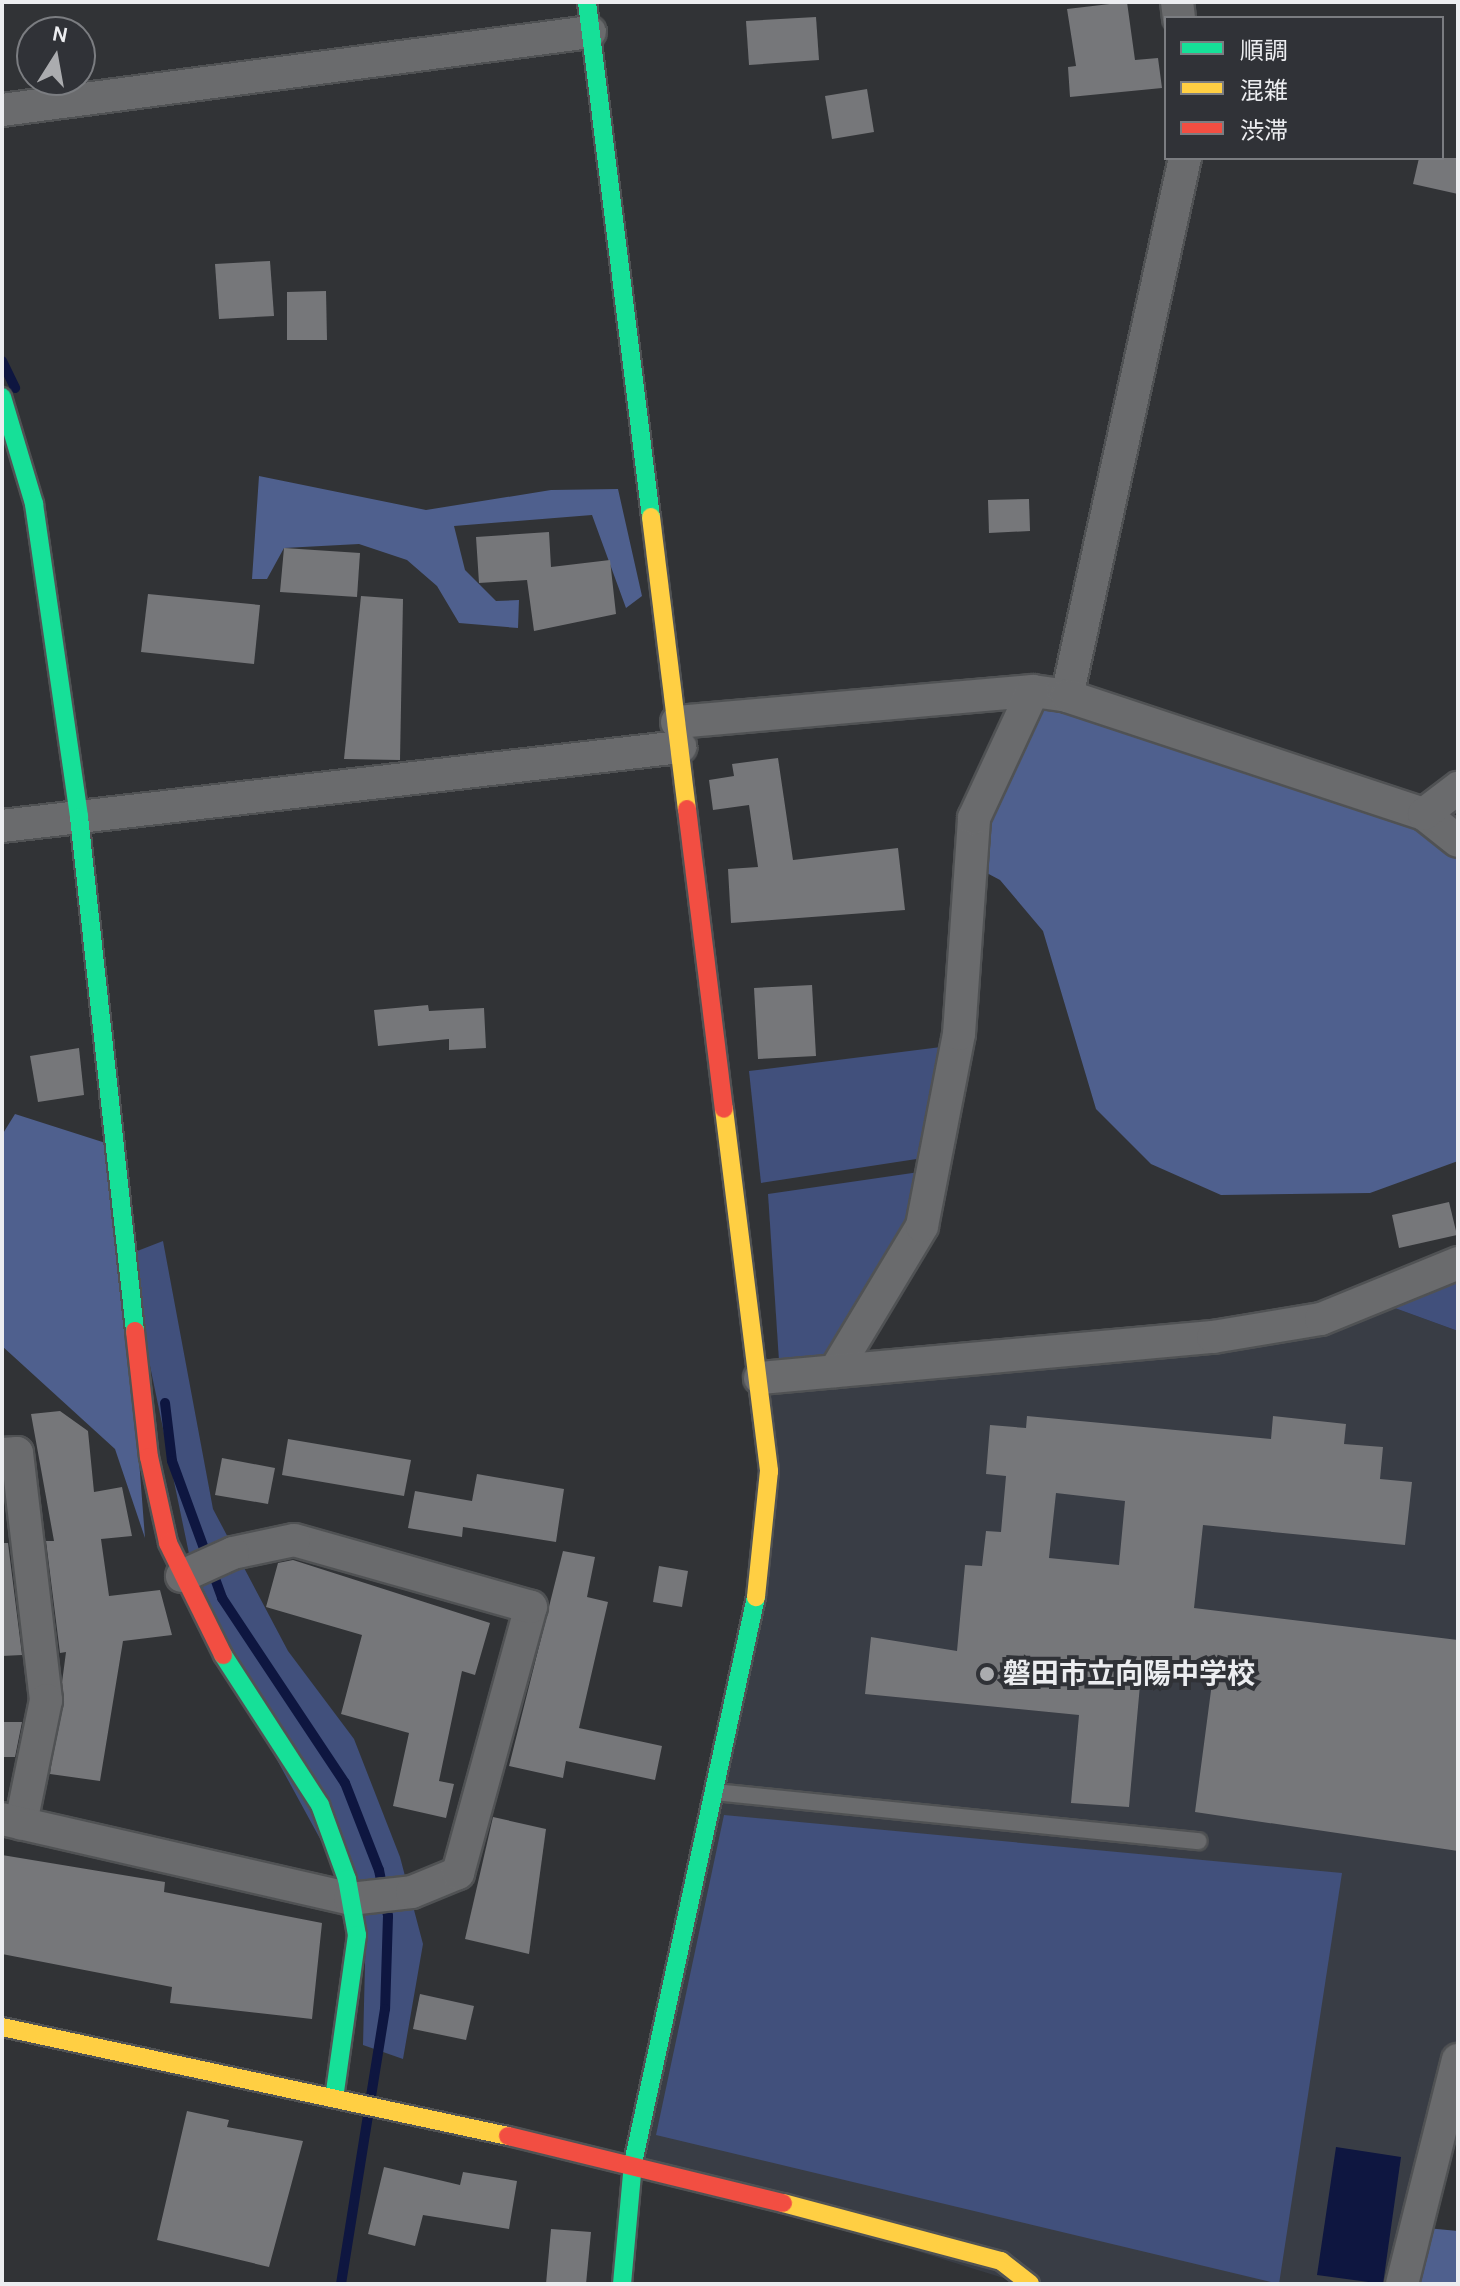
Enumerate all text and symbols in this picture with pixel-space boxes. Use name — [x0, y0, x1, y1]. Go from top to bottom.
north arrow — [16, 16, 96, 96]
legend — [1164, 16, 1444, 160]
text: N — [50, 20, 70, 49]
text: 順調 — [1240, 37, 1288, 65]
text: 混雑 — [1240, 77, 1288, 105]
text: 渋滞 — [1240, 117, 1288, 145]
place label: 磐田市立向陽中学校 — [1003, 1657, 1255, 1691]
marker: 磐田市立向陽中学校 — [978, 1665, 996, 1683]

